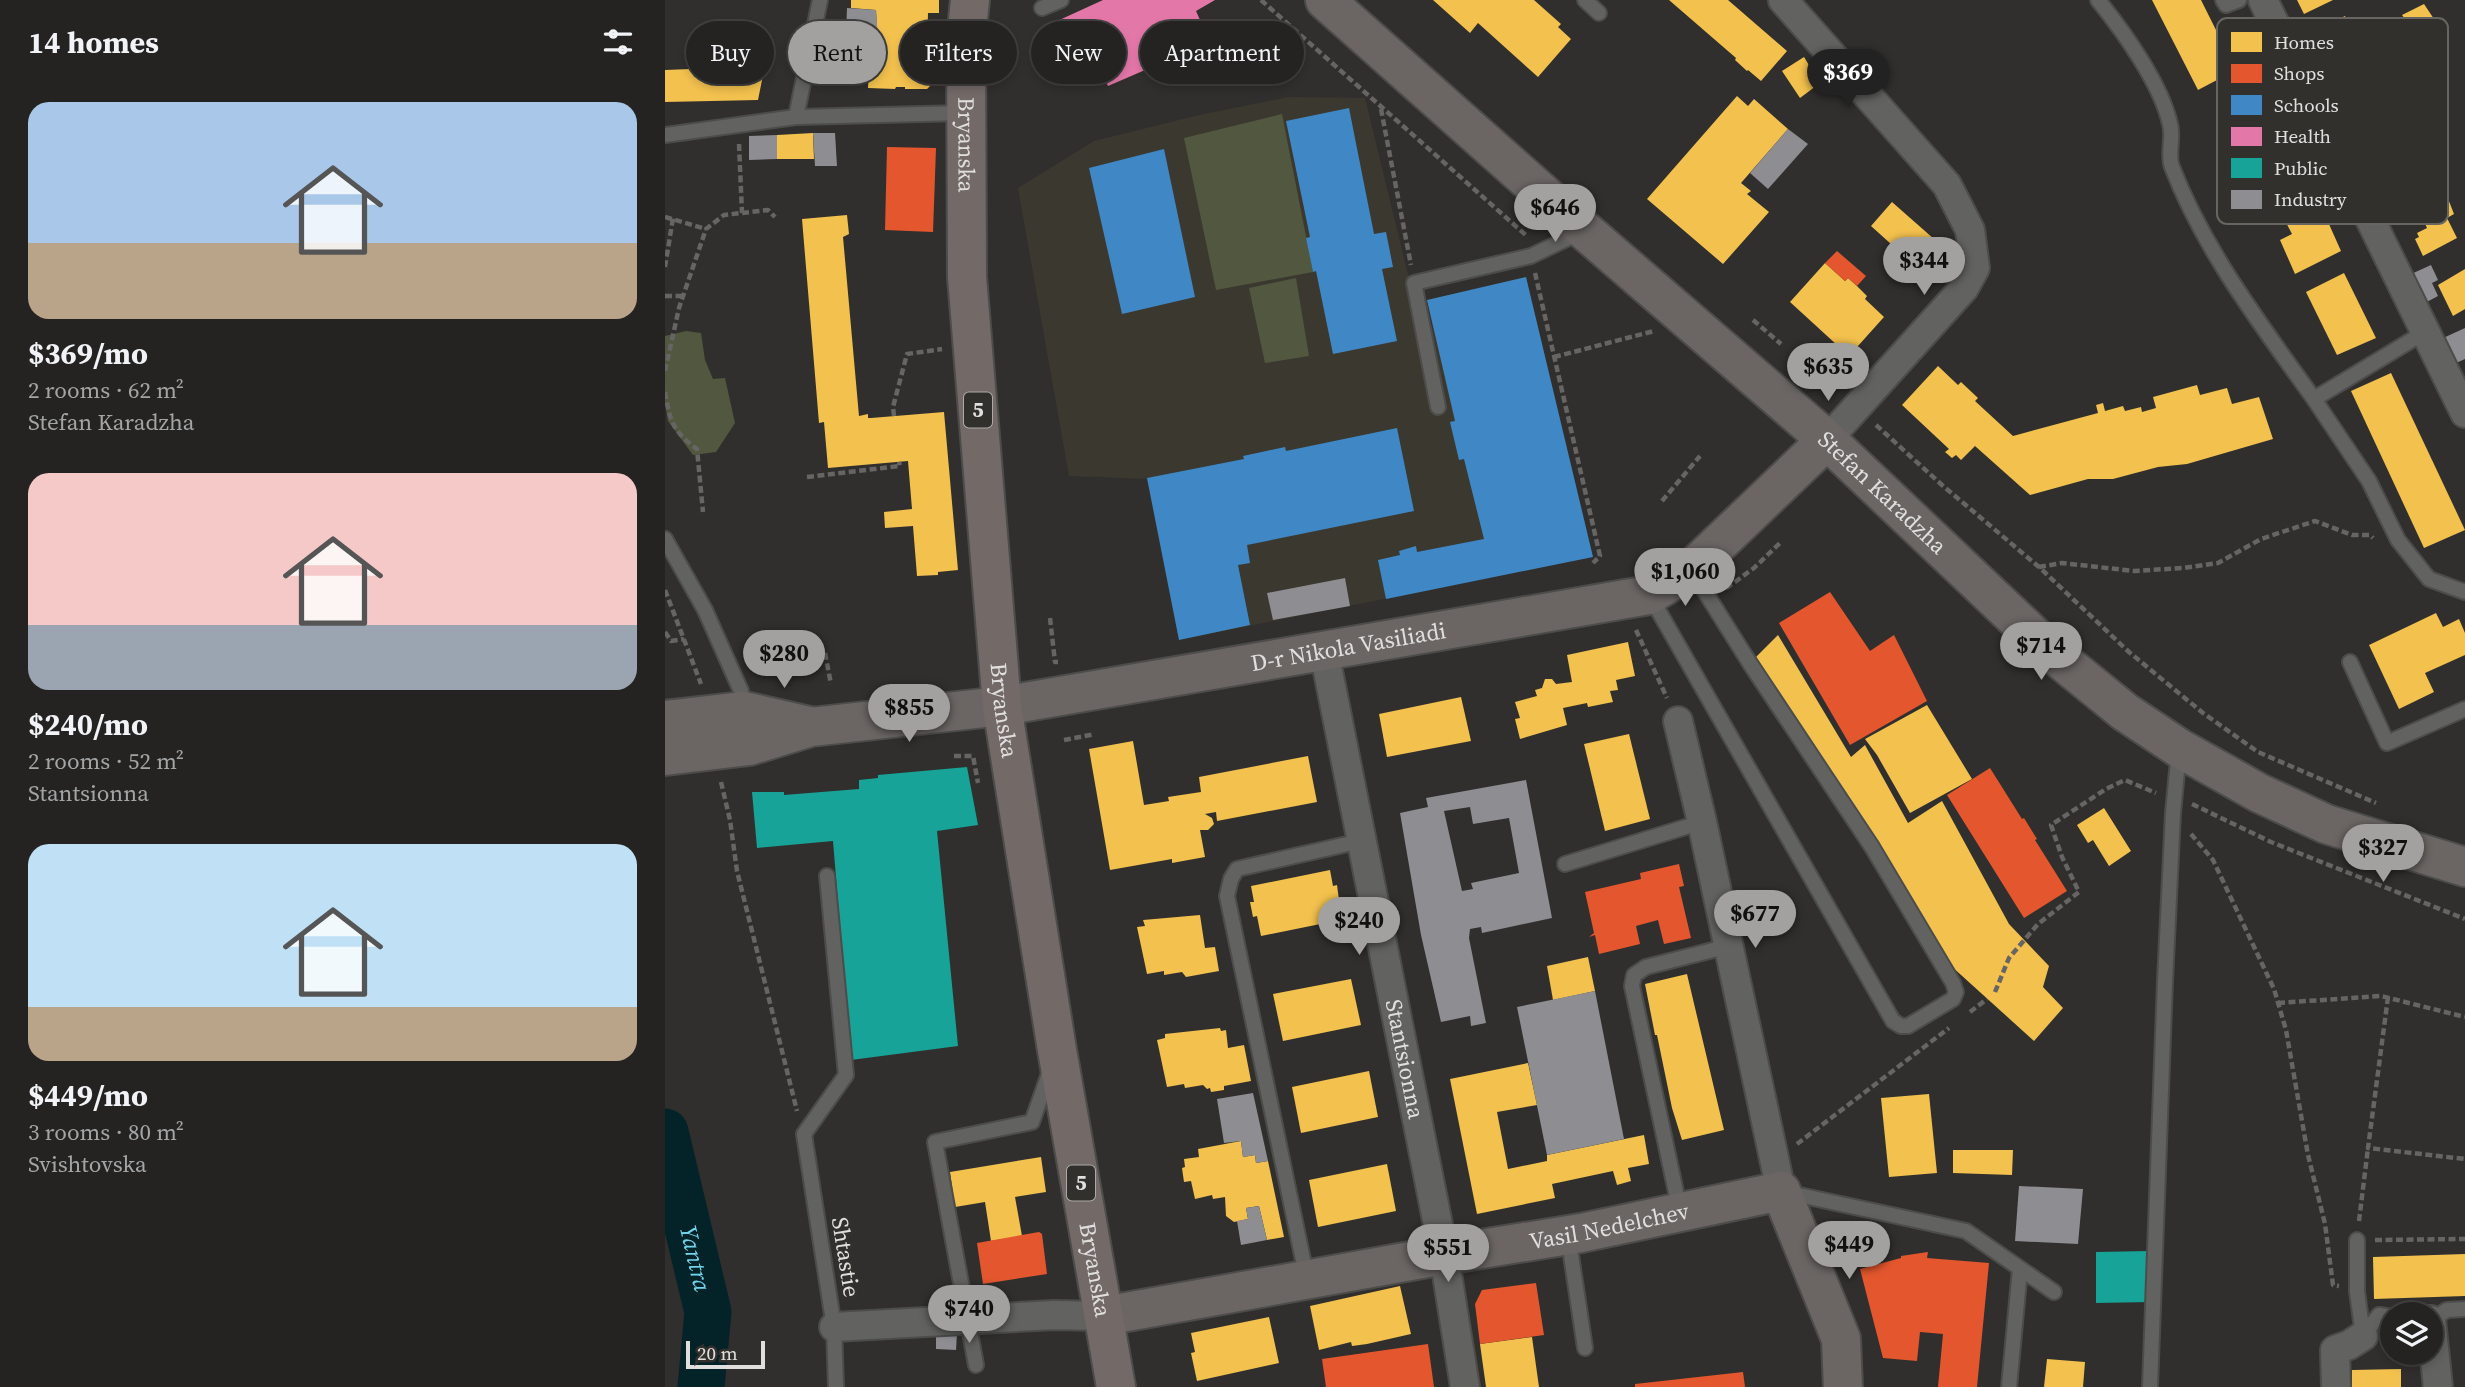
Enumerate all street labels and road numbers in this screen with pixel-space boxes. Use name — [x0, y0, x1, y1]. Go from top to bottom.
street label: Bryanska — [950, 97, 983, 193]
road number: 5 — [964, 392, 992, 428]
street label: Stefan Karadzha — [1811, 423, 1954, 562]
street label: D-r Nikola Vasiliadi — [1248, 614, 1449, 679]
street label: Bryanska — [983, 661, 1026, 760]
street label: Stantsionna — [1378, 997, 1433, 1122]
road number: 5 — [1067, 1166, 1095, 1200]
street label: Vasil Nedelchev — [1527, 1195, 1692, 1257]
street label: Shtastie — [824, 1215, 868, 1299]
street label: Bryanska — [1071, 1220, 1119, 1320]

